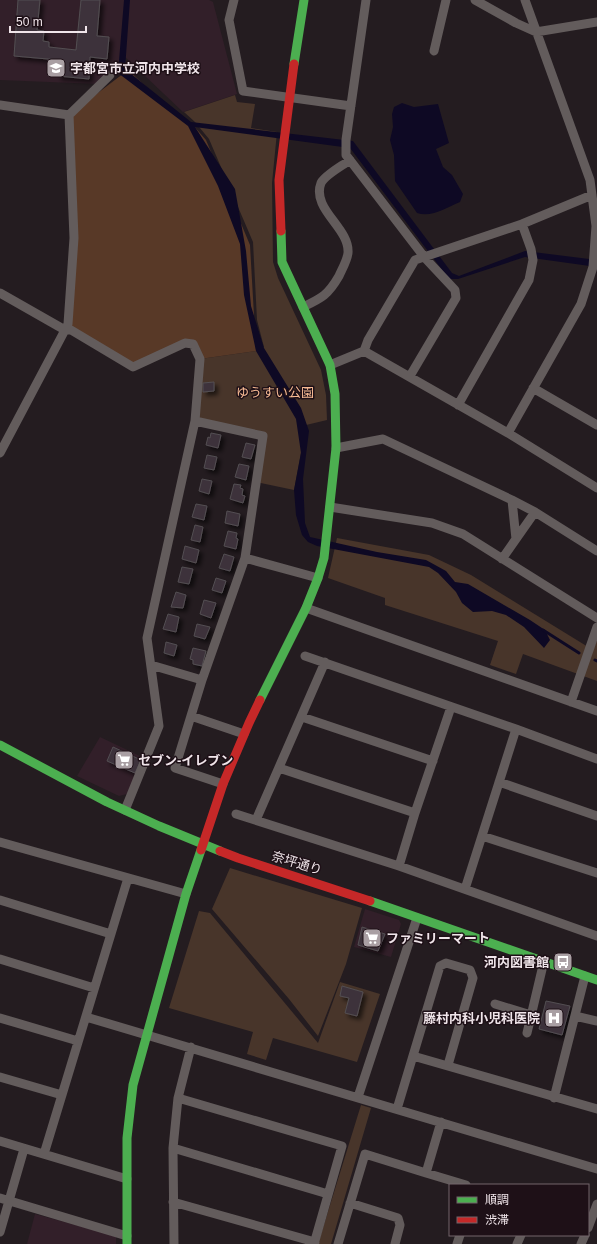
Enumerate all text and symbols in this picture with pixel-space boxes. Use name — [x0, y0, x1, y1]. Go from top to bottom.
scale bar — [10, 8, 86, 34]
text: 50 m — [16, 15, 43, 29]
school or university icon: 宇都宮市立河内中学校 — [45, 57, 67, 79]
place label: 宇都宮市立河内中学校 — [70, 61, 200, 76]
park label: ゆうすい公園 — [236, 385, 314, 400]
supermarket icon: セブン-イレブン — [113, 749, 135, 771]
place label: セブン-イレブン — [138, 753, 233, 768]
street label: 奈坪通り — [270, 848, 324, 878]
supermarket icon: ファミリーマート — [361, 927, 383, 949]
place label: ファミリーマート — [386, 931, 490, 946]
bus stop icon: 河内図書館 — [552, 951, 574, 973]
place label: 河内図書館 — [484, 955, 549, 970]
hospital icon: 藤村内科小児科医院 — [543, 1007, 565, 1029]
place label: 藤村内科小児科医院 — [423, 1011, 540, 1026]
legend — [449, 1184, 589, 1236]
text: 順調 — [485, 1193, 509, 1207]
text: 渋滞 — [485, 1213, 509, 1227]

